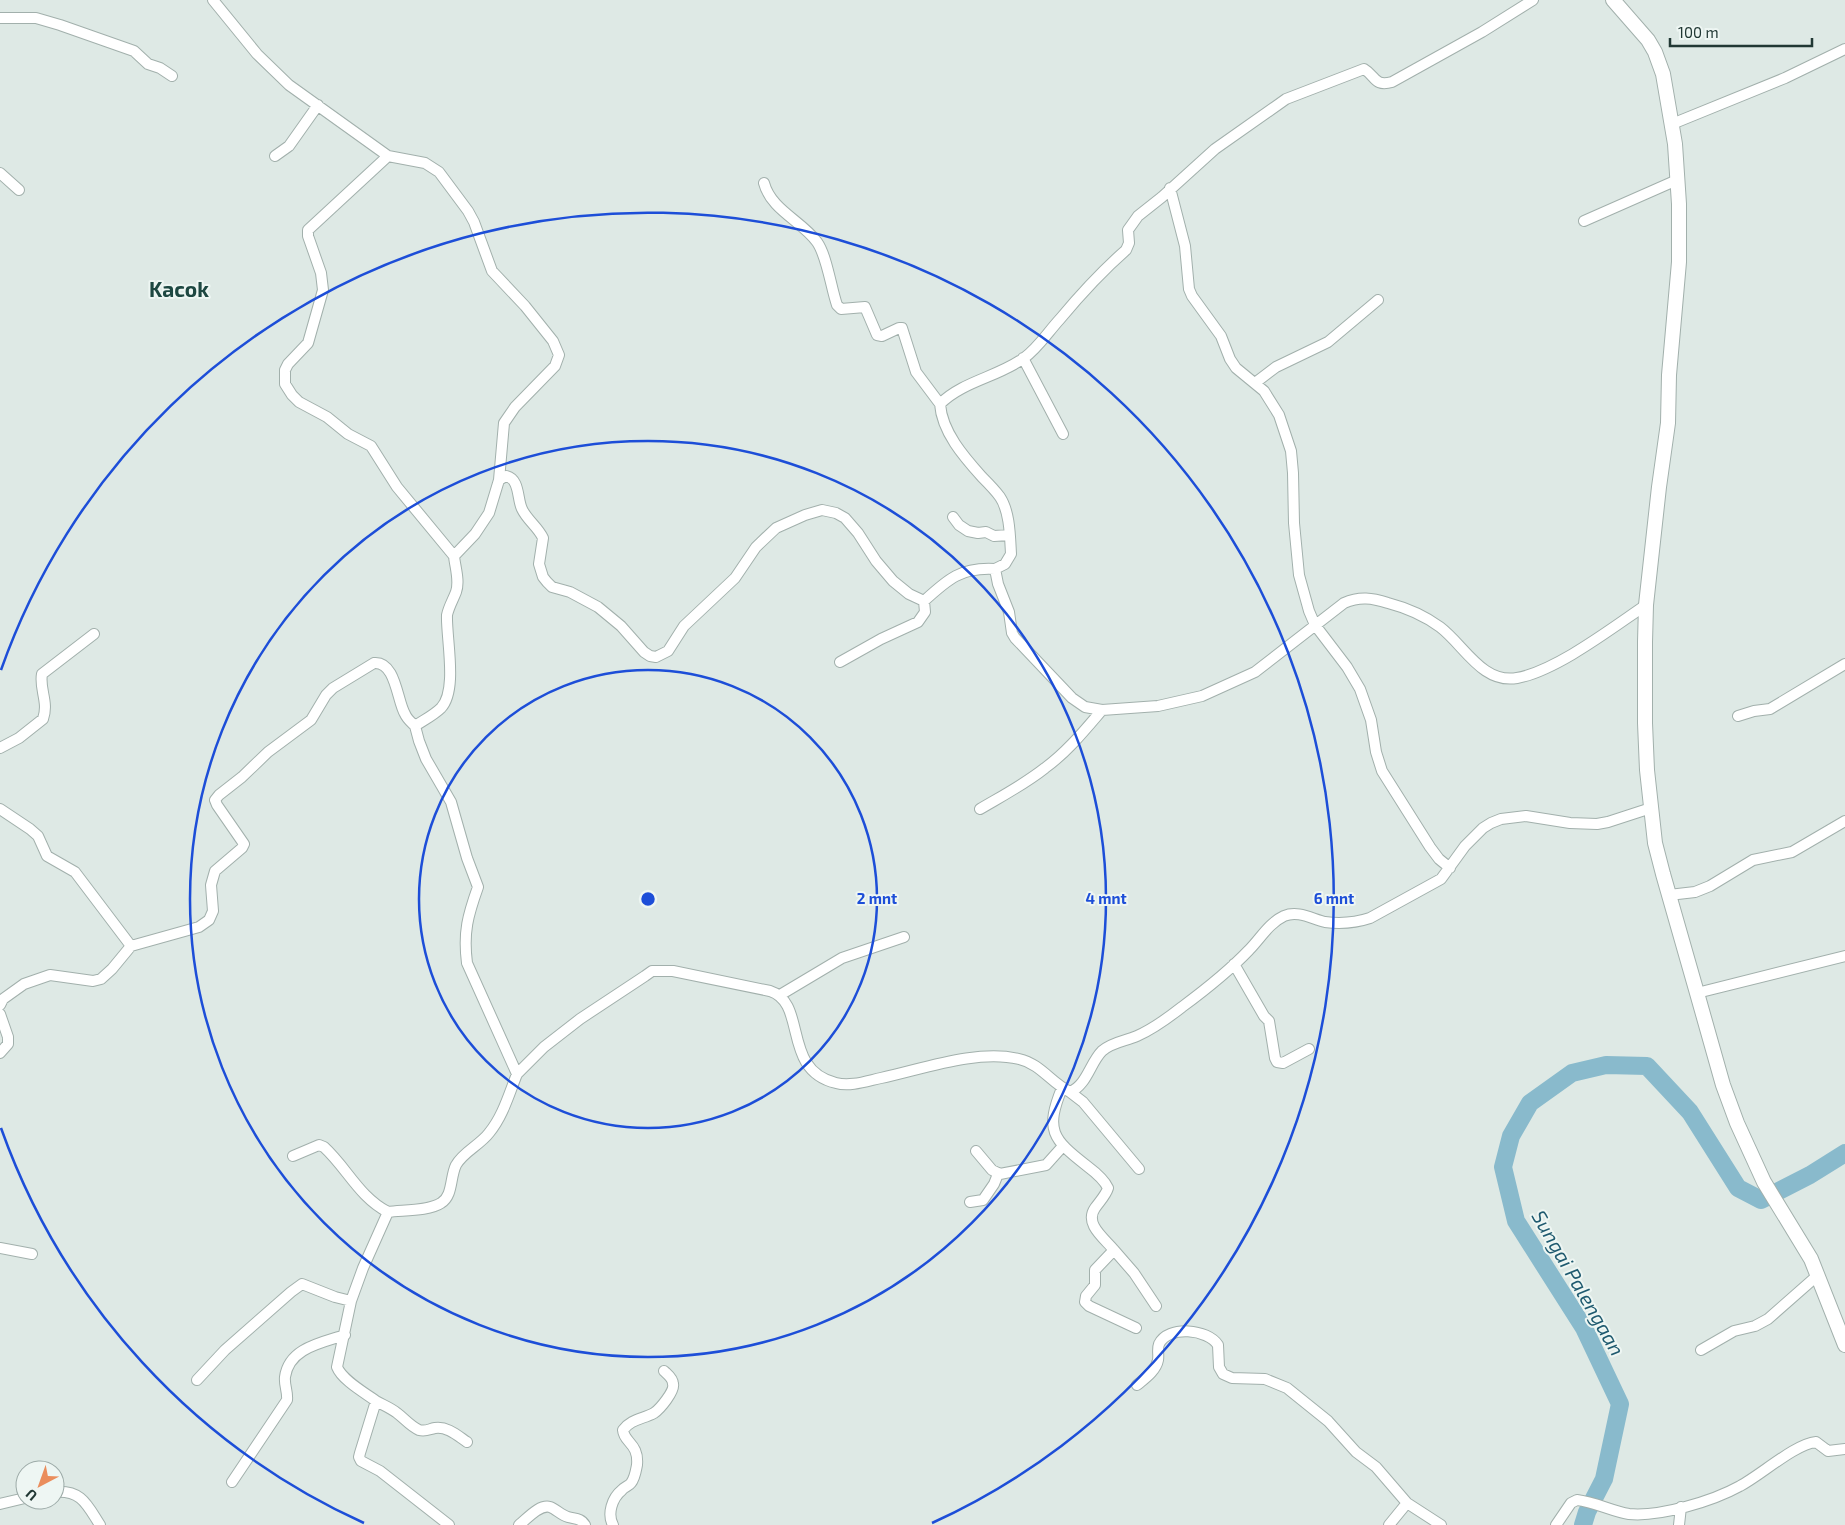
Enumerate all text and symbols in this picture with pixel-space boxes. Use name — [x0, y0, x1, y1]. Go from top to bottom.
scale bar — [1670, 15, 1812, 47]
text: 100 m — [1678, 23, 1719, 41]
district label: Kacok — [149, 276, 209, 301]
text: 2 mnt — [857, 889, 897, 907]
text: 4 mnt — [1085, 889, 1127, 907]
text: 6 mnt — [1314, 889, 1354, 907]
centre of rings — [639, 890, 657, 908]
water label: Sungai Palengaan — [1528, 1206, 1630, 1359]
north arrow — [15, 1460, 65, 1510]
text: U — [22, 1486, 40, 1505]

